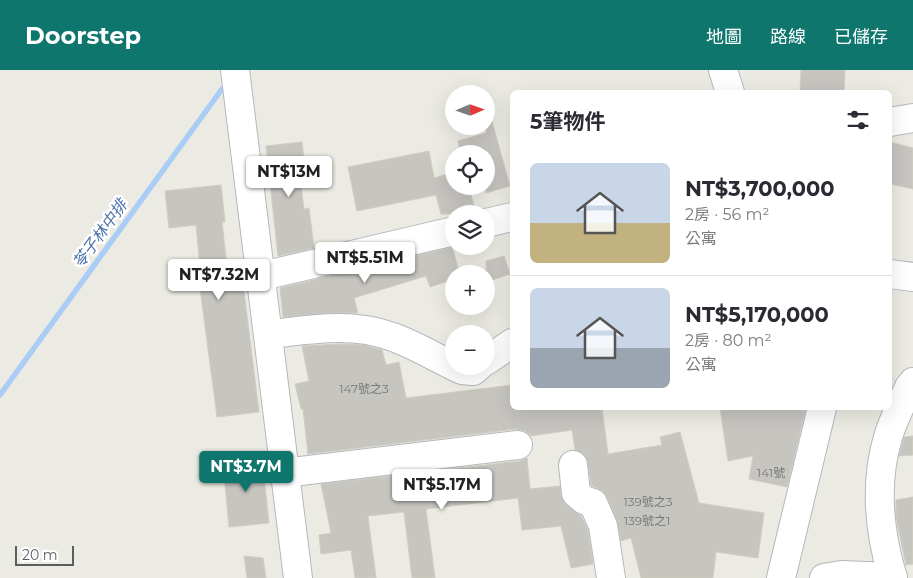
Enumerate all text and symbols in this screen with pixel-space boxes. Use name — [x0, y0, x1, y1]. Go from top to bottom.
text: Doorstep — [25, 21, 141, 50]
text: 地圖 — [706, 26, 742, 48]
text: 路線 — [770, 26, 806, 48]
text: 已儲存 — [834, 26, 888, 48]
north arrow — [445, 85, 495, 135]
map controls — [445, 85, 495, 375]
icon: filters — [844, 106, 872, 134]
text: 5筆物件 — [530, 109, 606, 134]
button: locate — [445, 145, 495, 195]
pin: NT$13M — [248, 156, 330, 198]
text: NT$13M — [257, 162, 321, 181]
text: NT$3,700,000 — [685, 176, 835, 201]
icon: home — [570, 183, 630, 243]
water label: 苓子林中排 — [69, 194, 132, 272]
button: layers — [445, 205, 495, 255]
text: 2房 · 56 m² — [685, 205, 769, 224]
text: 公寓 — [685, 229, 717, 248]
pin: NT$5.51M — [313, 242, 417, 284]
text: NT$5.51M — [326, 248, 404, 267]
pin: NT$7.32M — [167, 258, 271, 301]
text: NT$7.32M — [179, 265, 259, 284]
button: + — [445, 265, 495, 315]
text: NT$5,170,000 — [685, 302, 829, 327]
icon: home — [570, 308, 630, 368]
button: − — [445, 325, 495, 375]
text: 2房 · 80 m² — [685, 331, 771, 350]
text: 公寓 — [685, 355, 717, 374]
house number: 147號之3 — [339, 381, 389, 396]
pin: NT$3.7M — [200, 450, 292, 493]
text: NT$3.7M — [210, 457, 282, 476]
house number: 141號 — [757, 465, 785, 480]
pin: NT$5.17M — [390, 468, 494, 511]
text: NT$5.17M — [403, 475, 481, 494]
house number: 139號之3 — [623, 494, 673, 509]
house number: 139號之1 — [624, 513, 670, 528]
scale bar — [15, 543, 74, 566]
text: 20 m — [22, 546, 58, 564]

